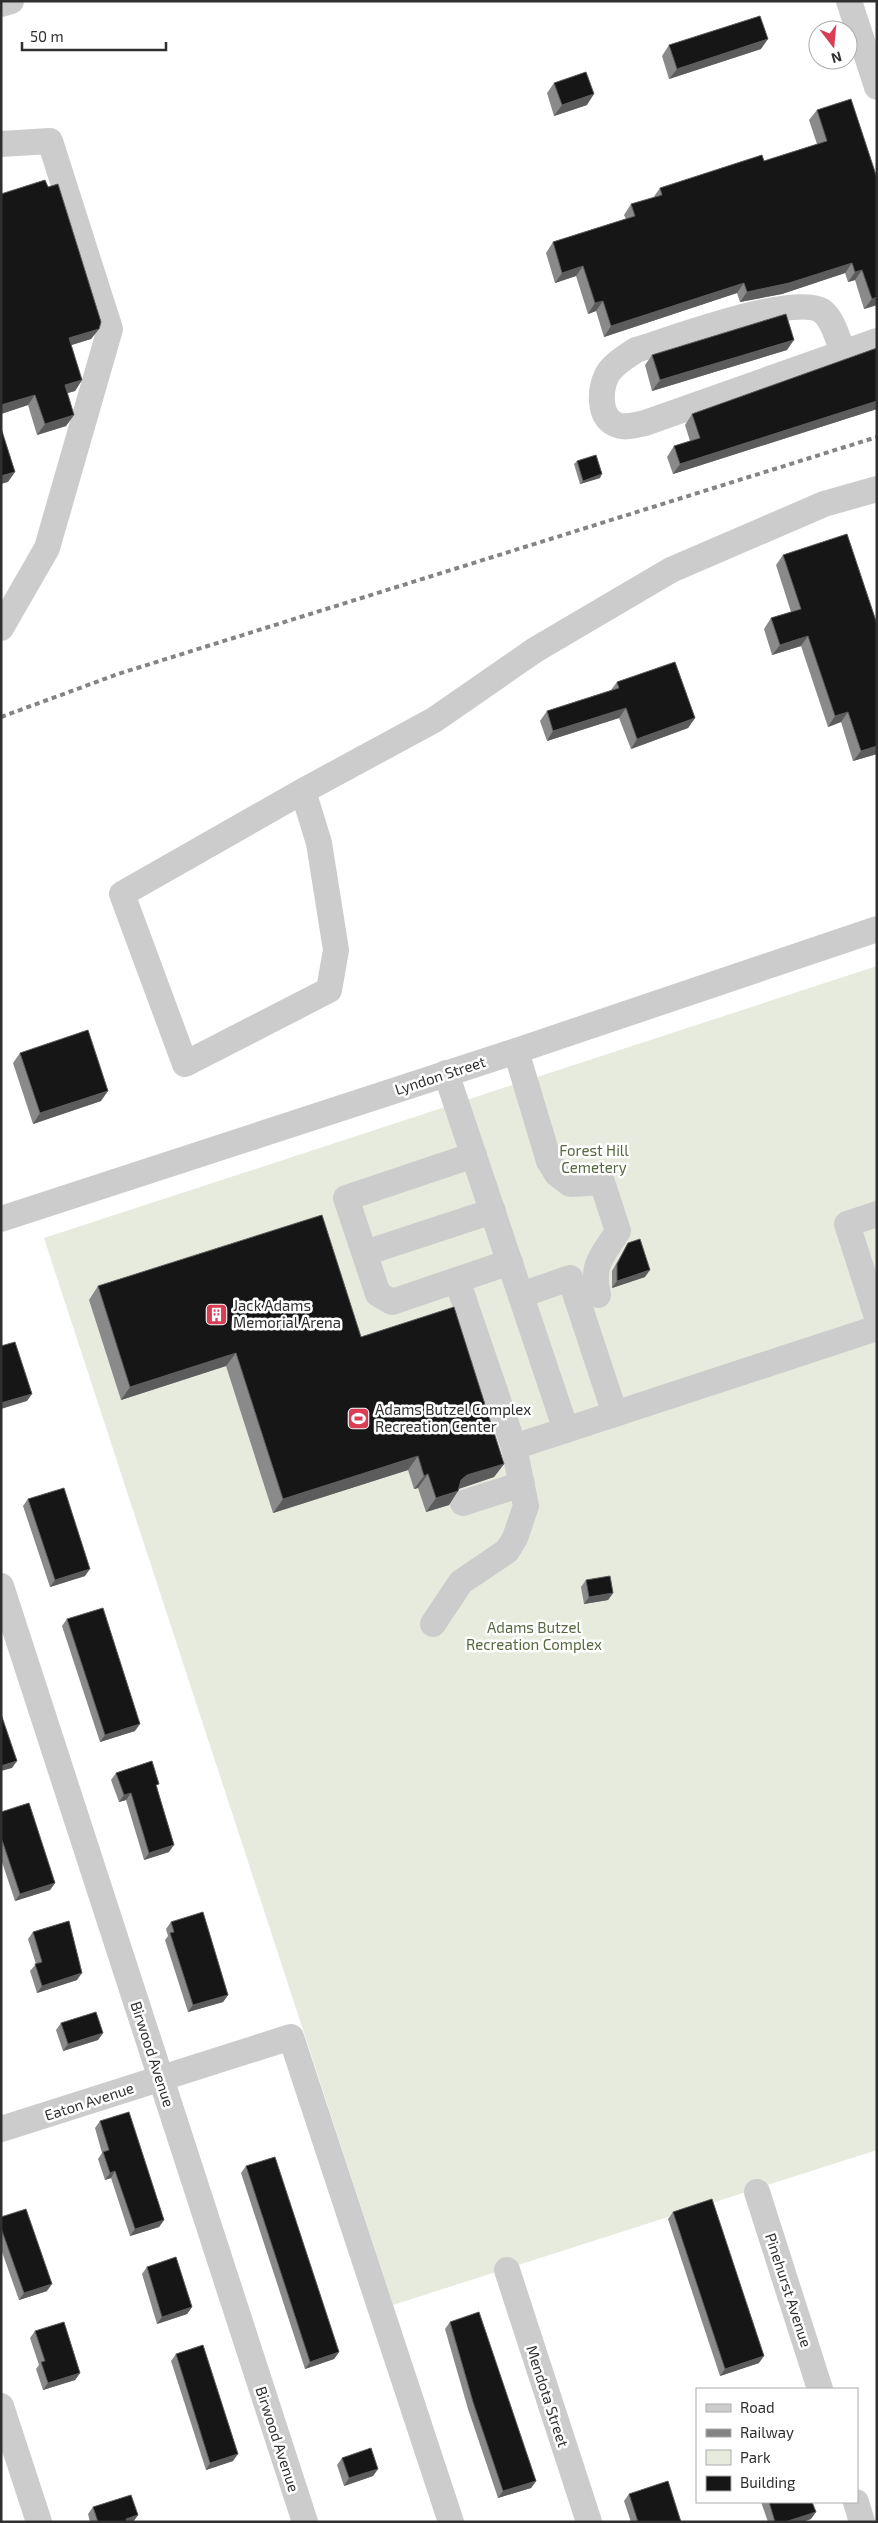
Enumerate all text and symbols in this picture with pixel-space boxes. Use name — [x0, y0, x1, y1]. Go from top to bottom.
scale bar — [22, 20, 166, 52]
north arrow — [808, 20, 858, 70]
text: 50 m — [30, 27, 64, 45]
text: N — [830, 48, 844, 68]
street label: Lyndon Street — [392, 1052, 488, 1098]
park label: Forest Hill Cemetery — [559, 1141, 629, 1176]
place label: Jack Adams Memorial Arena — [233, 1296, 341, 1331]
building icon: Jack Adams Memorial Arena — [205, 1302, 229, 1326]
place label: Adams Butzel Complex Recreation Center — [375, 1400, 531, 1435]
sports icon: Adams Butzel Complex Recreation Center — [347, 1406, 371, 1430]
park label: Adams Butzel Recreation Complex — [466, 1618, 602, 1653]
street label: Birwood Avenue — [127, 1999, 179, 2109]
street label: Eaton Avenue — [42, 2078, 136, 2124]
street label: Pinehurst Avenue — [762, 2231, 816, 2349]
street label: Mendota Street — [523, 2343, 573, 2449]
street label: Birwood Avenue — [252, 2384, 304, 2494]
legend — [696, 2388, 858, 2503]
text: Road — [740, 2398, 775, 2416]
text: Railway — [740, 2423, 794, 2441]
text: Park — [740, 2448, 771, 2466]
text: Building — [740, 2473, 796, 2491]

